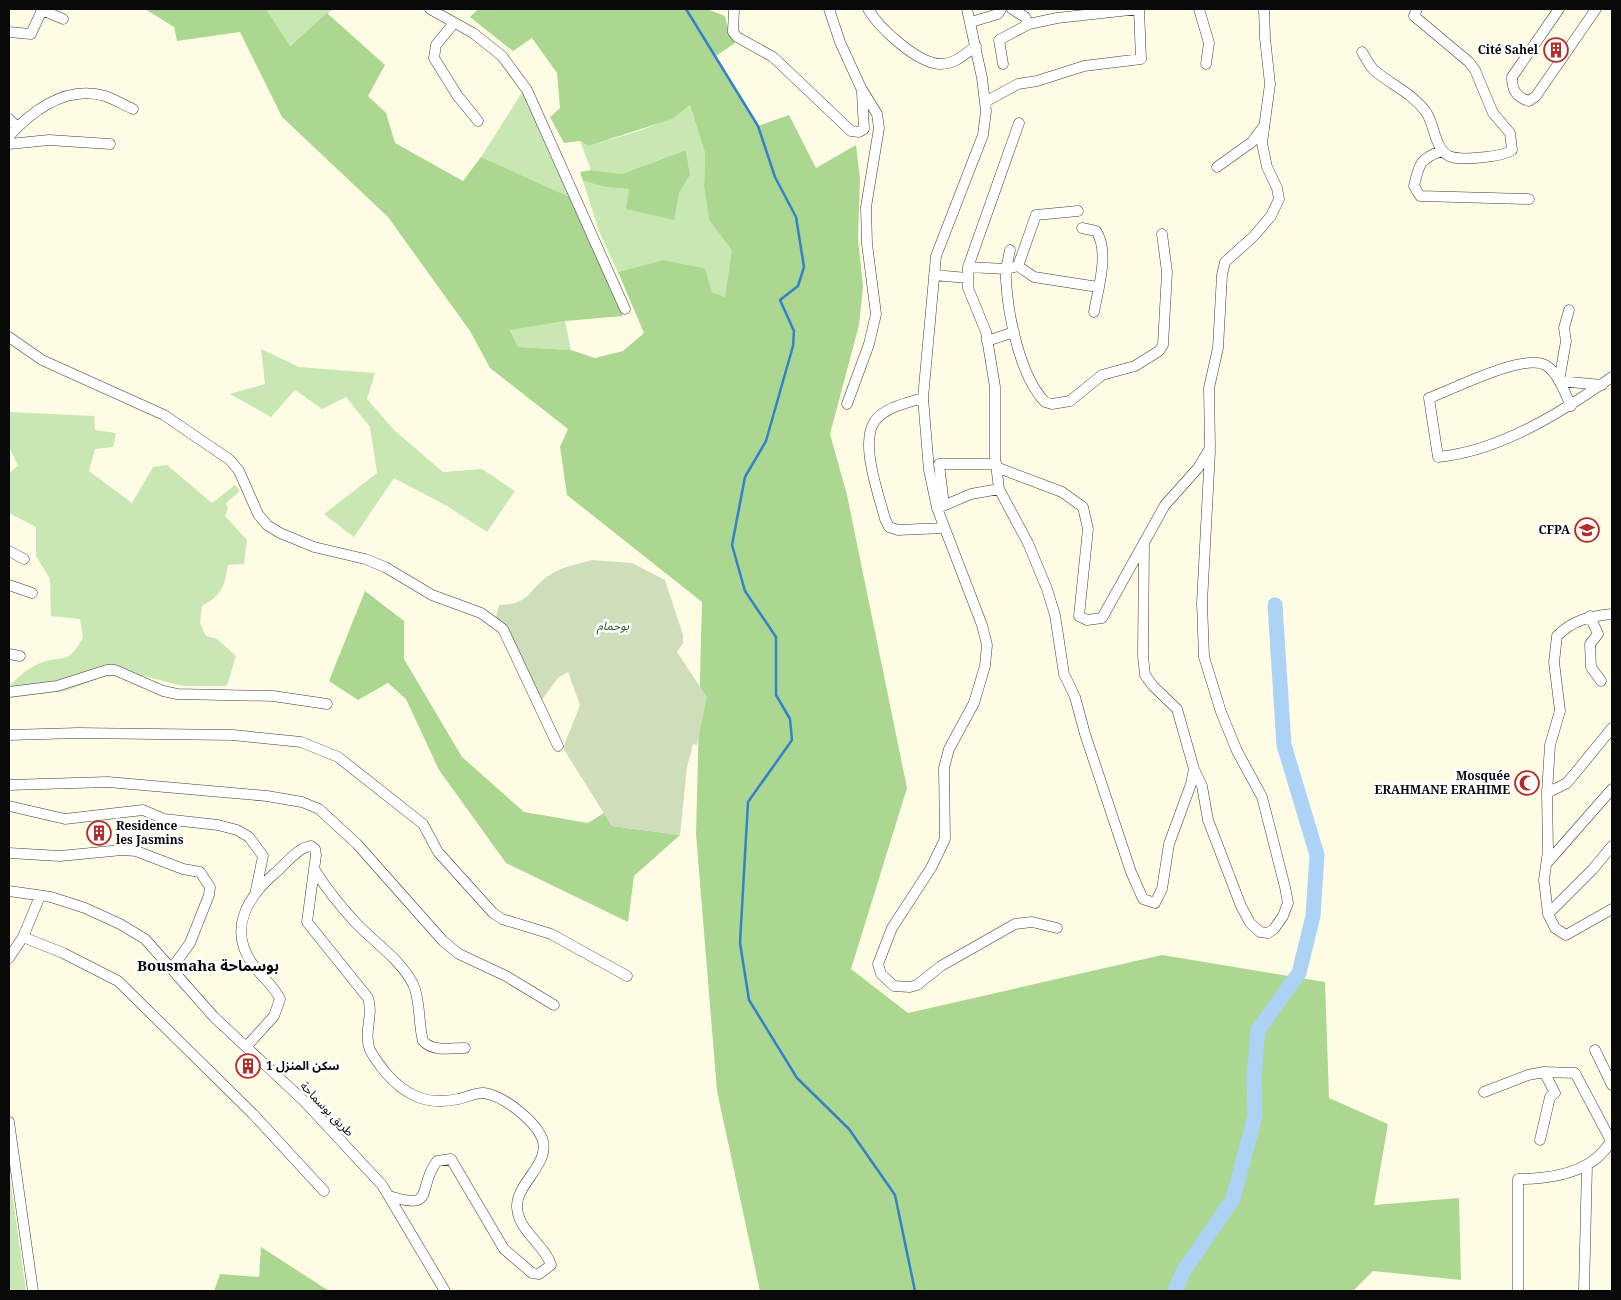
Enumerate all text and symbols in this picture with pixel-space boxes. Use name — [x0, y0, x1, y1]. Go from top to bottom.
building icon: Cité Sahel — [1543, 37, 1569, 63]
place label: Cité Sahel — [1478, 41, 1539, 58]
school or university icon: CFPA — [1574, 517, 1600, 543]
place label: CFPA — [1538, 521, 1571, 538]
park label: بوحمام — [596, 617, 630, 635]
place label: Mosquée ERAHMANE ERAHIME — [1375, 767, 1510, 798]
mosque icon: Mosquée ERAHMANE ERAHIME — [1514, 770, 1540, 796]
place label: Residence les Jasmins — [116, 817, 184, 848]
building icon: Residence les Jasmins — [86, 820, 112, 846]
district label: Bousmaha بوسماحة — [137, 955, 279, 975]
building icon: سكن المنزل 1 — [235, 1053, 261, 1079]
place label: سكن المنزل 1 — [266, 1057, 339, 1074]
street label: طريق بوسماحة — [297, 1077, 358, 1140]

